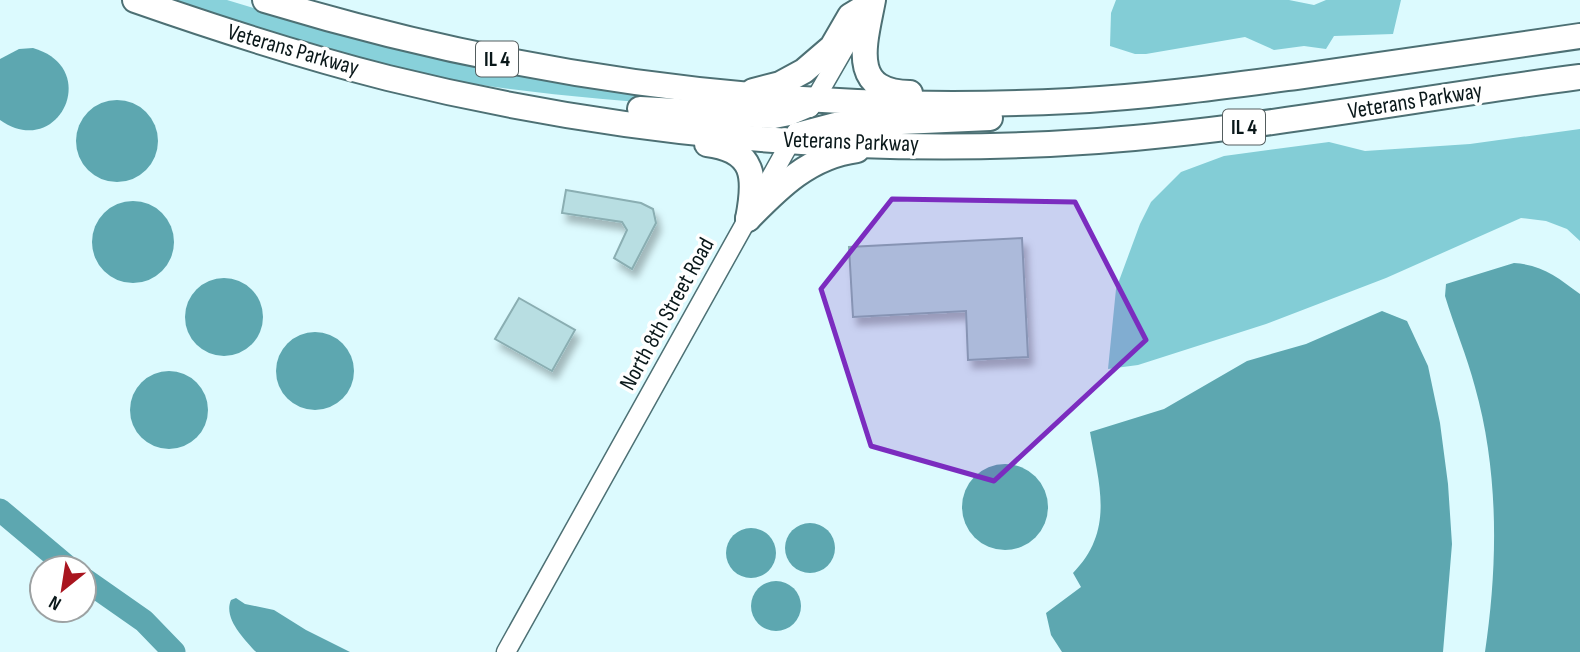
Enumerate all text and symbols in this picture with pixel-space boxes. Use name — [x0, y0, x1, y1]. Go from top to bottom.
street label: Veterans Parkway — [224, 18, 362, 82]
road number: IL 4 — [476, 42, 518, 76]
street label: Veterans Parkway — [1346, 77, 1484, 125]
road number: IL 4 — [1223, 110, 1265, 144]
street label: Veterans Parkway — [783, 126, 919, 158]
street label: North 8th Street Road — [614, 233, 720, 395]
north arrow — [28, 554, 98, 624]
text: N — [45, 590, 65, 615]

